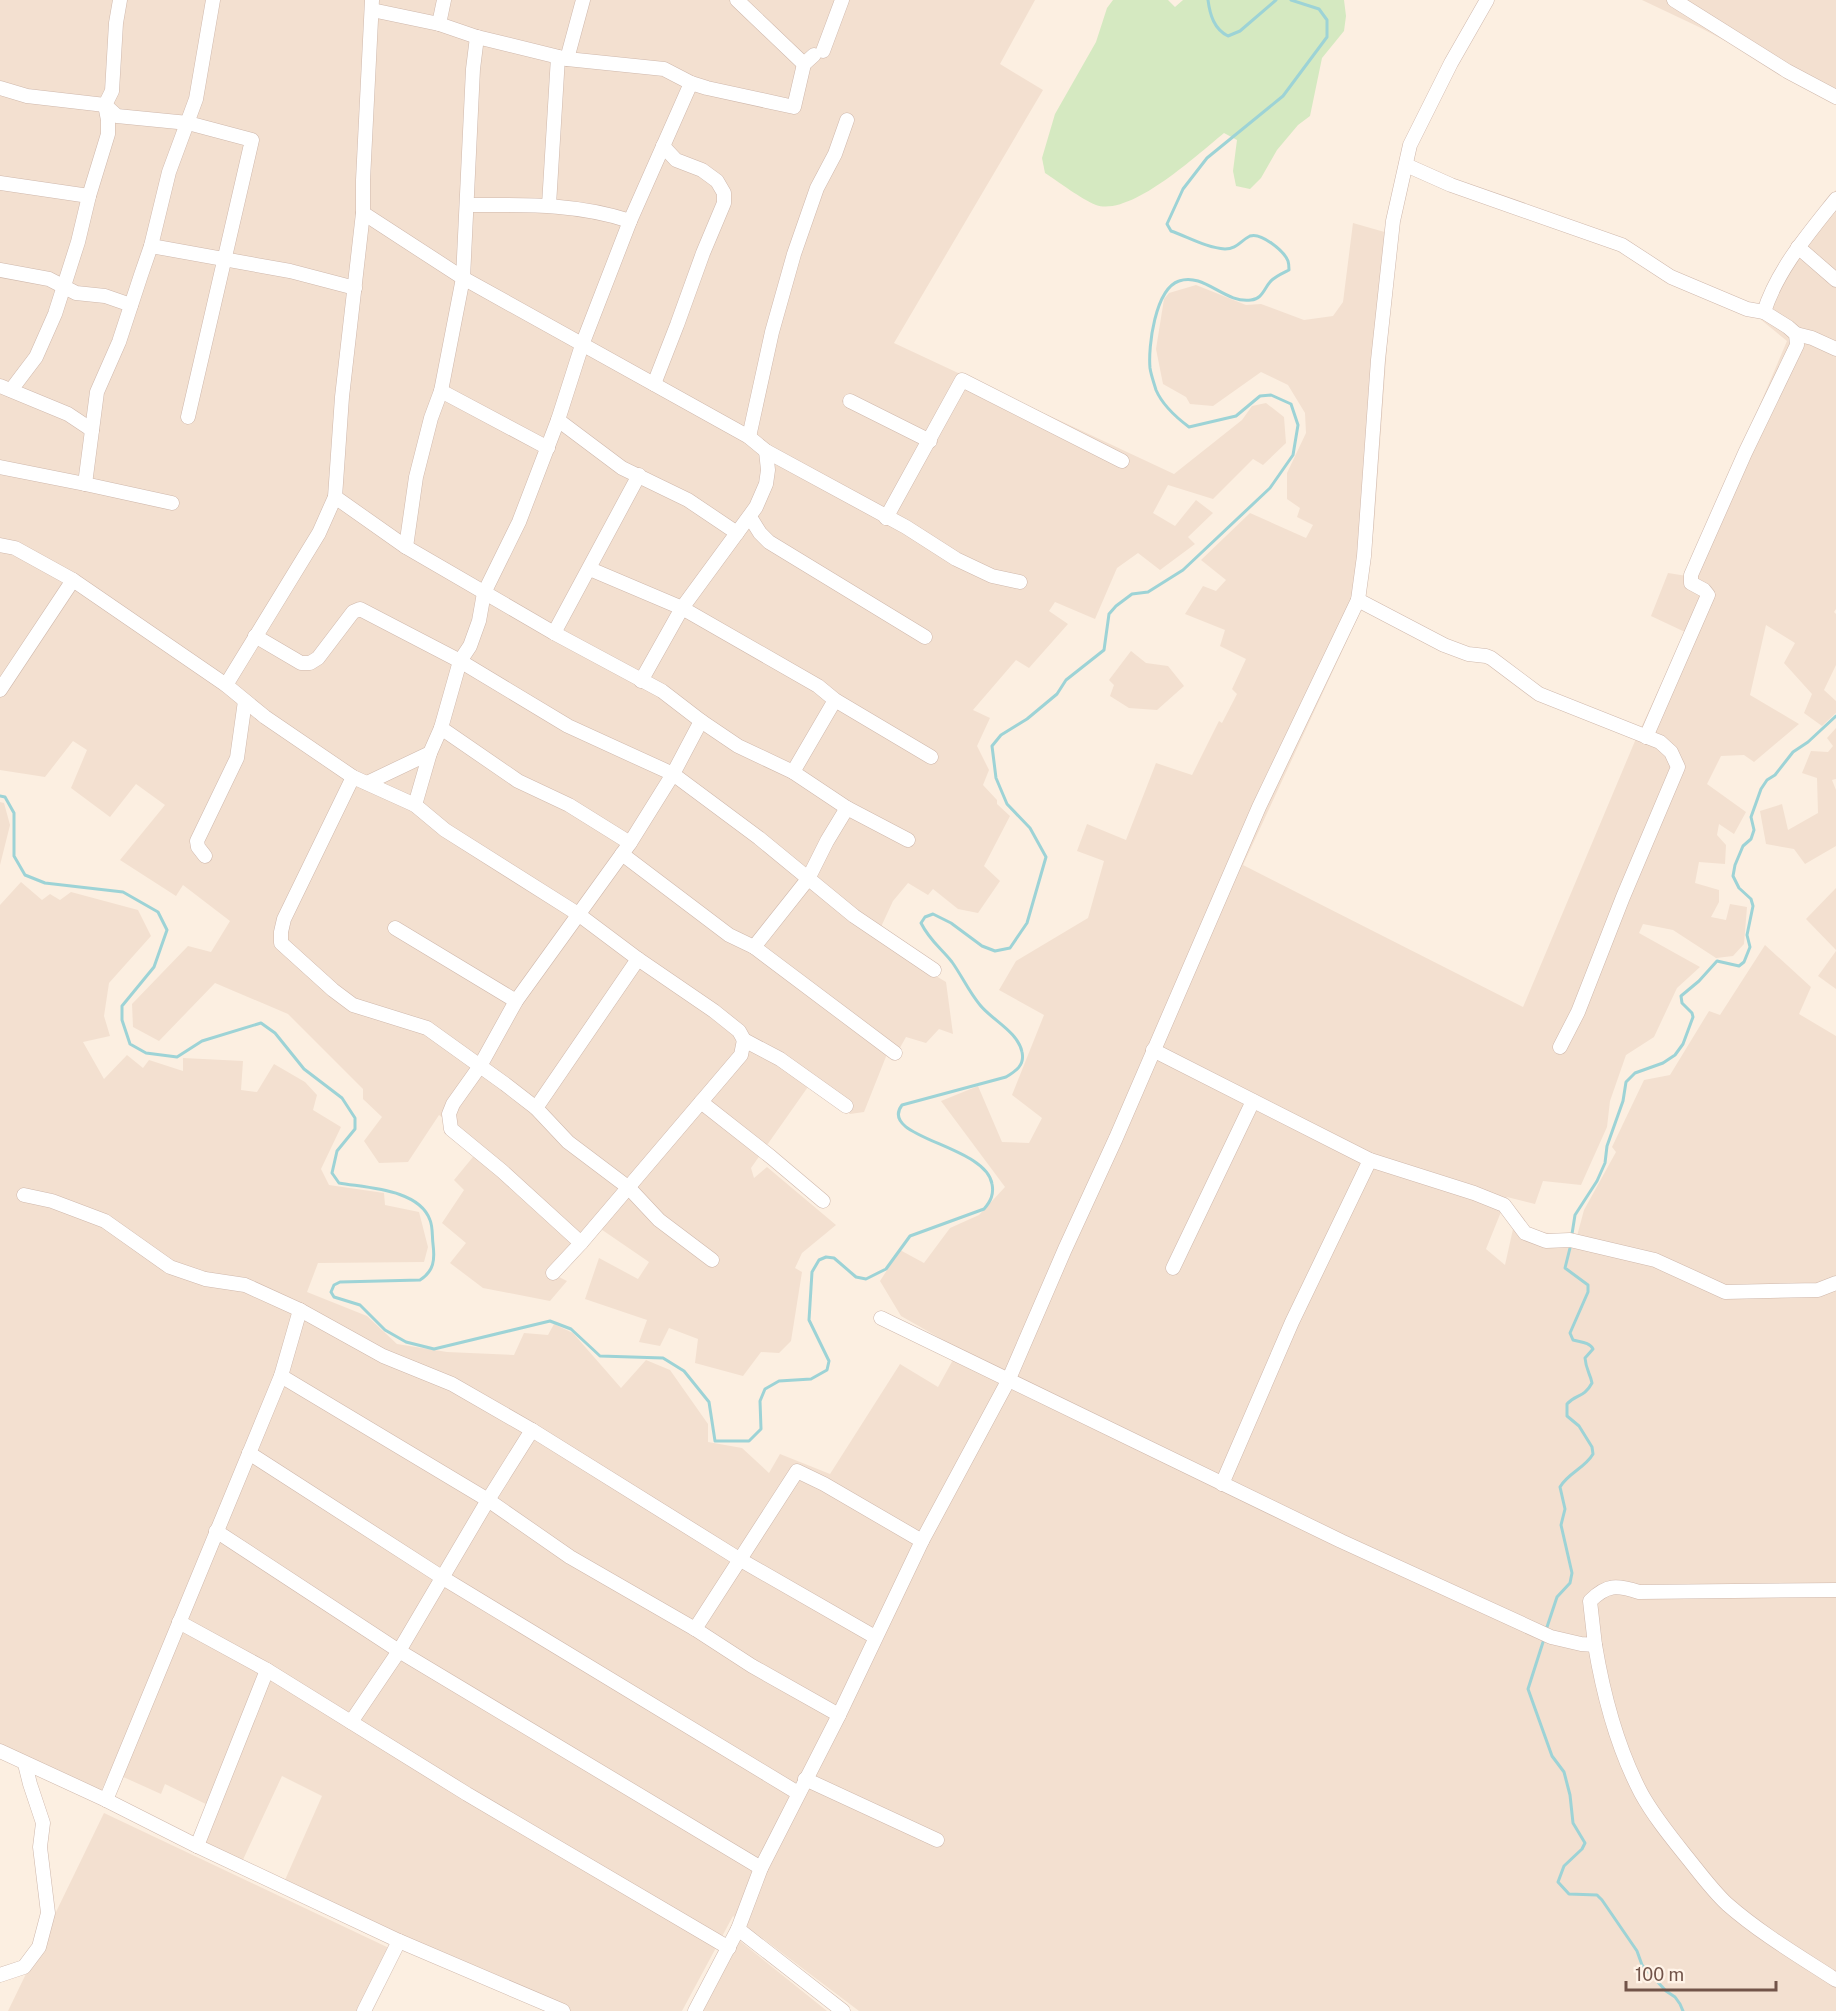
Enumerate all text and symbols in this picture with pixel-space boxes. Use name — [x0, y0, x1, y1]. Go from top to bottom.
scale bar — [1626, 1954, 1776, 1992]
text: 100 m — [1635, 1964, 1684, 1985]

